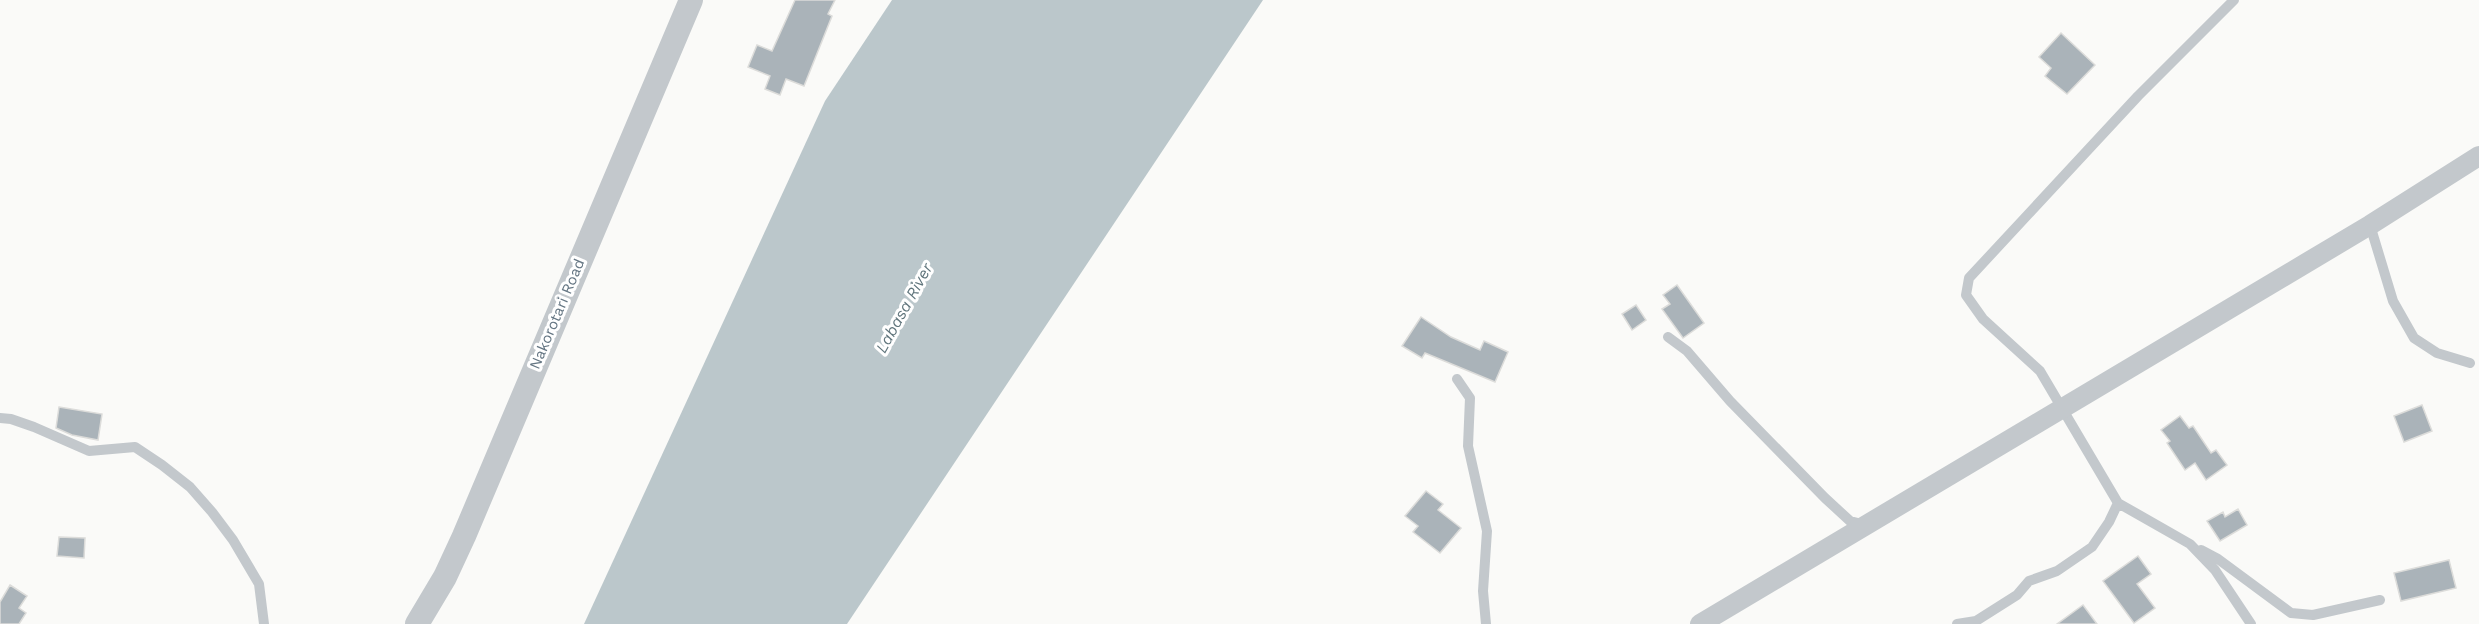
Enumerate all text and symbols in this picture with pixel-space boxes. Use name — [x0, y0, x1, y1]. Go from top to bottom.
street label: Nakorotari Road — [526, 256, 588, 372]
water label: Labasa River — [872, 259, 937, 356]

